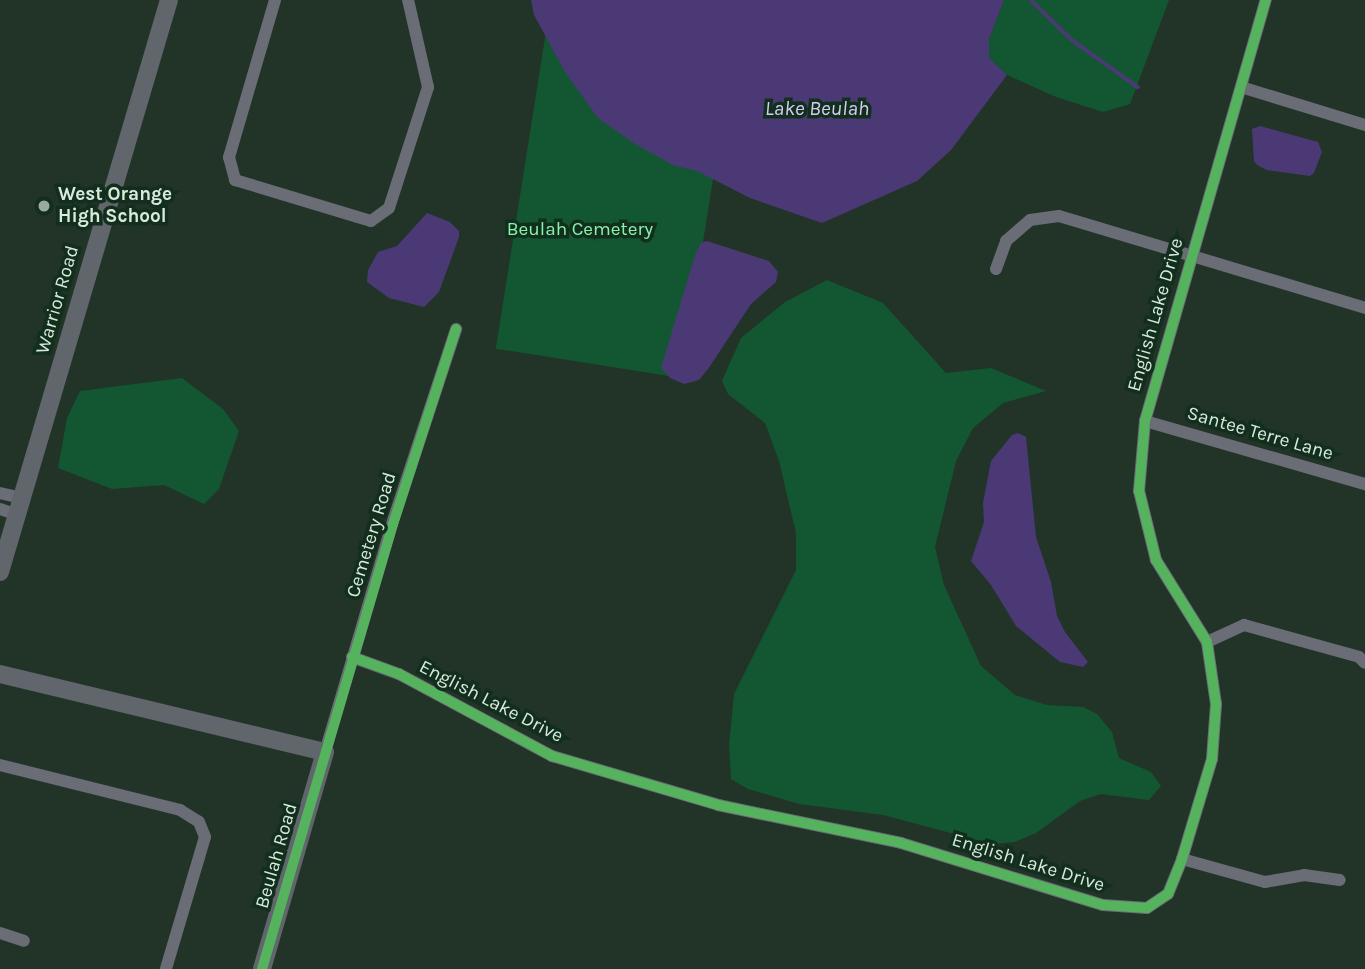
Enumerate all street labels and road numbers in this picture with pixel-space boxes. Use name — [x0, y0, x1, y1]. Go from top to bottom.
street label: English Lake Drive — [1123, 236, 1189, 394]
street label: Warrior Road — [32, 243, 84, 357]
street label: Santee Terre Lane — [1184, 402, 1336, 466]
street label: Cemetery Road — [342, 470, 402, 600]
street label: English Lake Drive — [415, 656, 567, 748]
street label: Beulah Road — [251, 801, 303, 911]
street label: English Lake Drive — [949, 829, 1107, 897]

